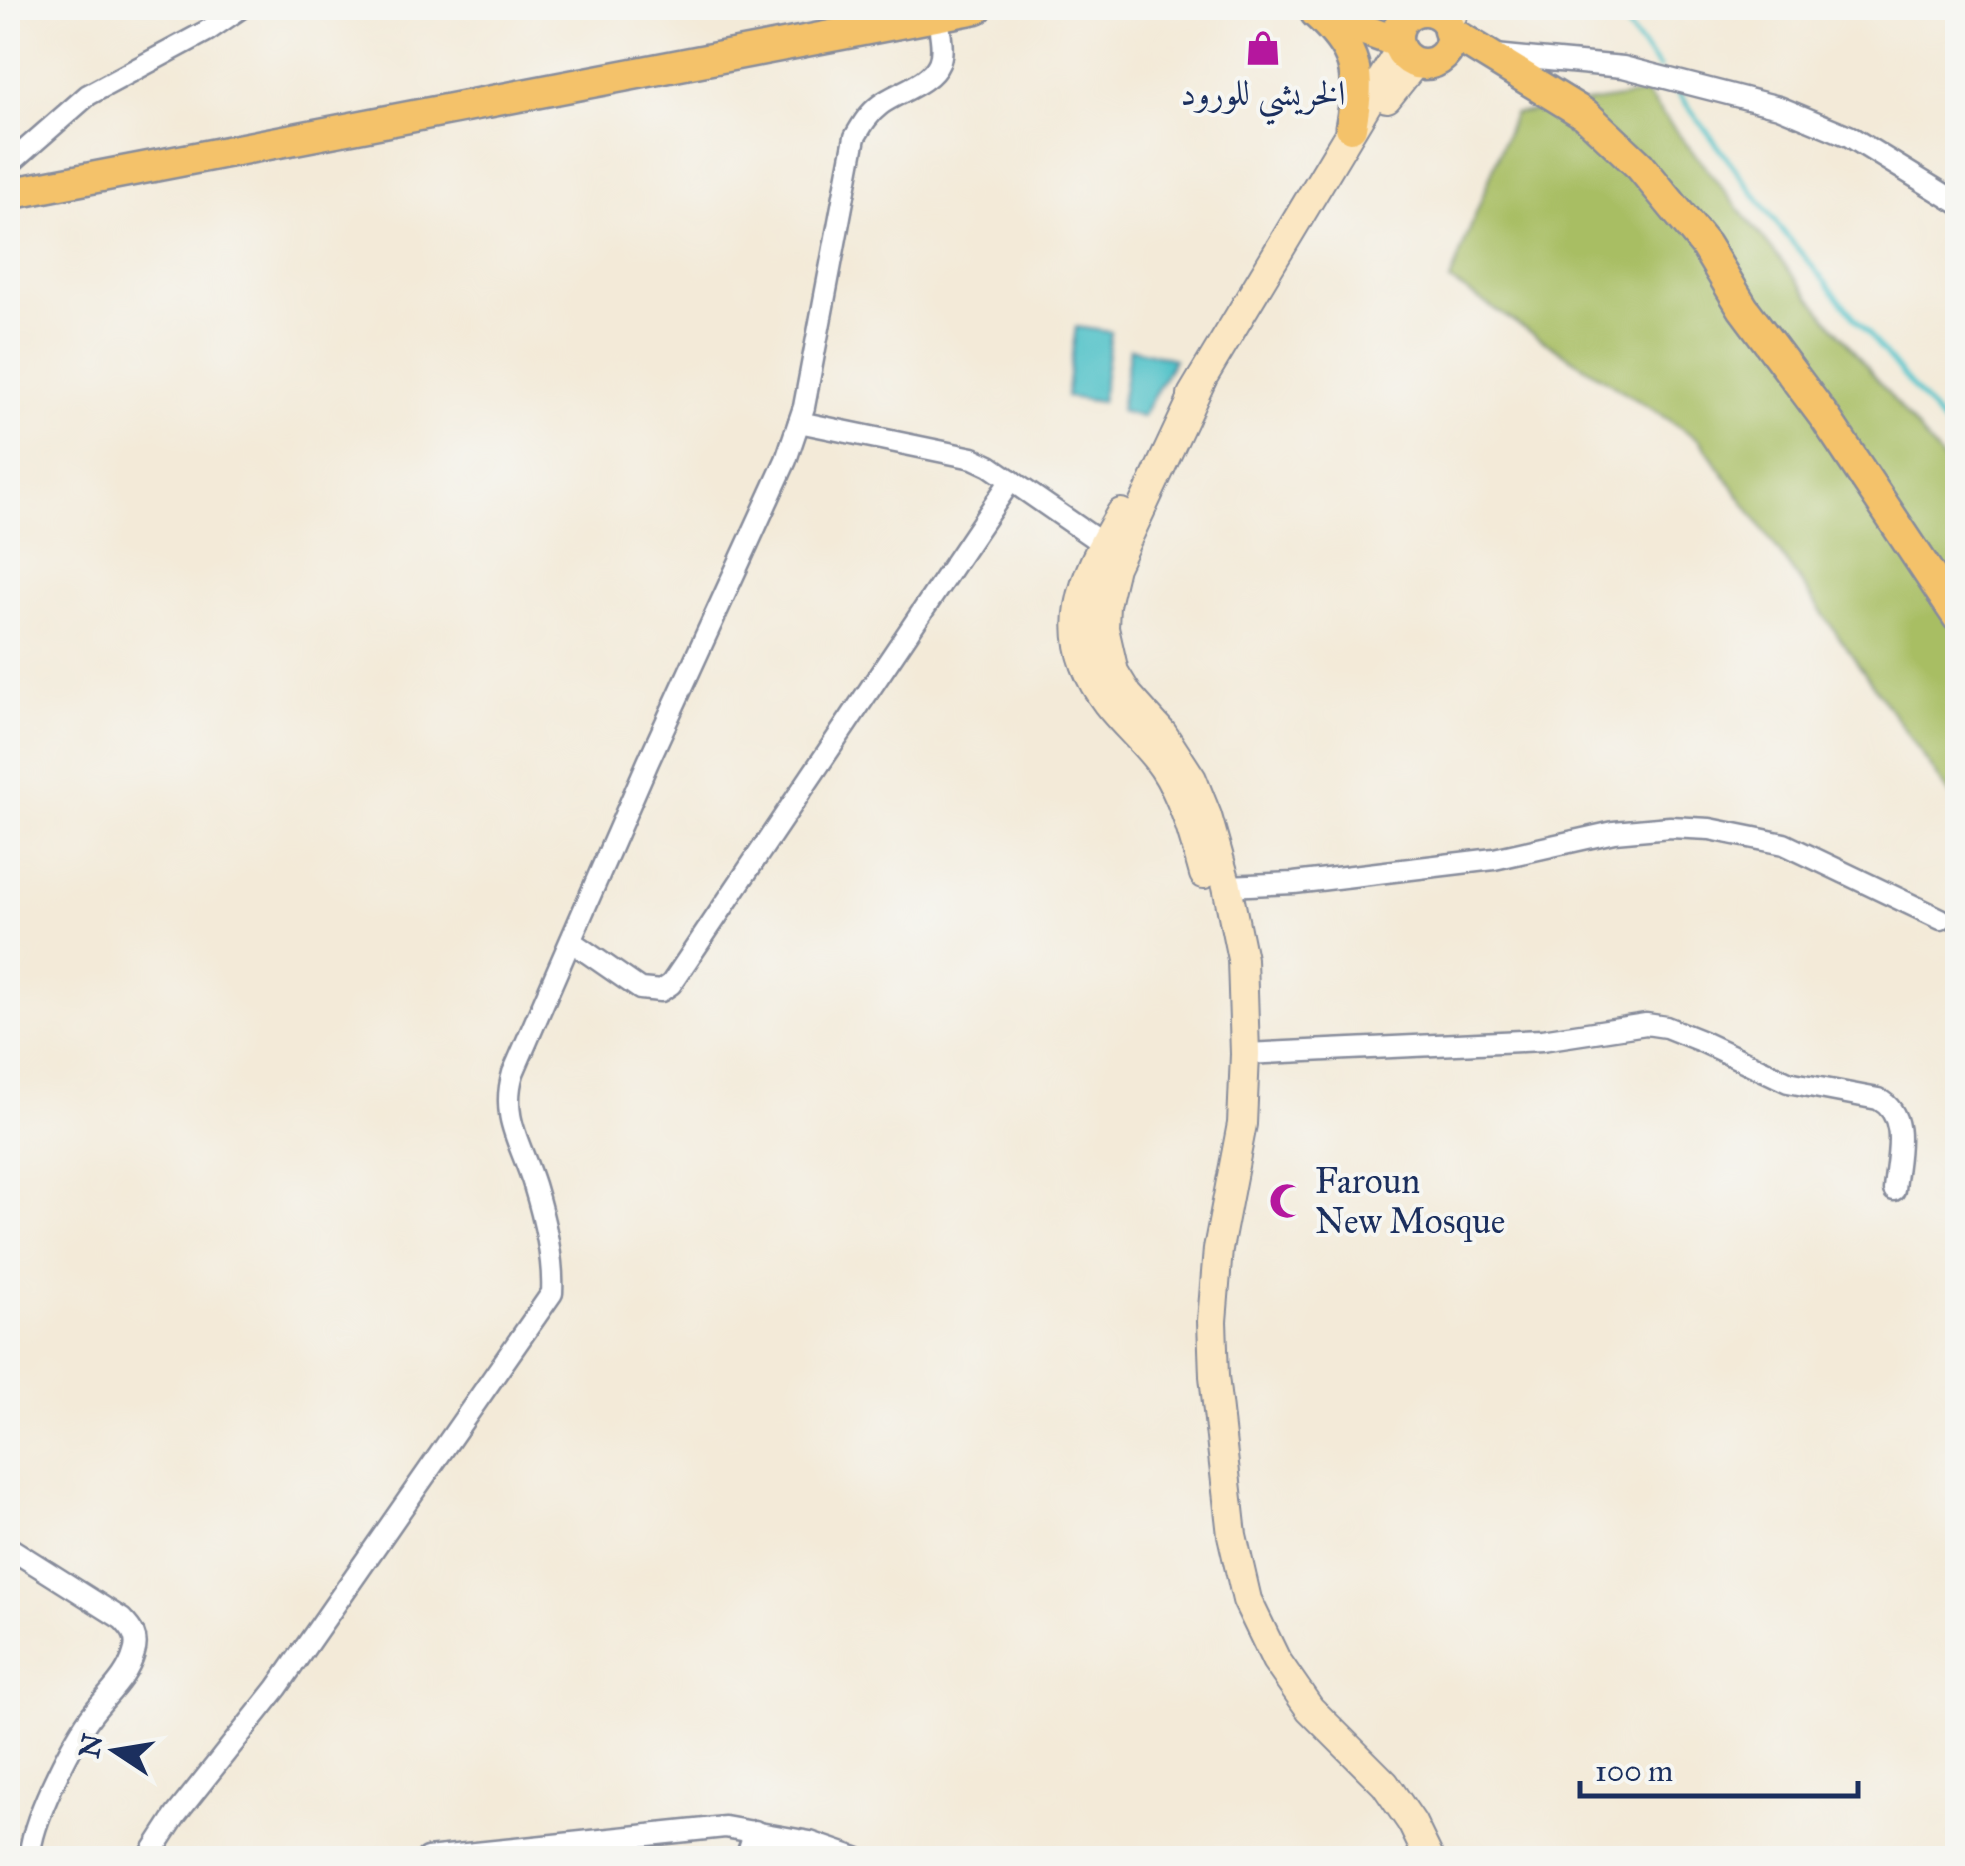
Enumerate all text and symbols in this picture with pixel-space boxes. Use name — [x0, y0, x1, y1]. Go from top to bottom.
shop icon: الخريشي للورود — [1244, 29, 1282, 67]
place label: الخريشي للورود — [1180, 72, 1346, 126]
place label: Faroun New Mosque — [1315, 1160, 1505, 1243]
mosque icon: Faroun New Mosque — [1268, 1182, 1306, 1220]
north arrow — [65, 1701, 165, 1801]
text: N — [71, 1730, 111, 1761]
scale bar — [1580, 1736, 1858, 1798]
text: 100 m — [1595, 1753, 1673, 1789]

